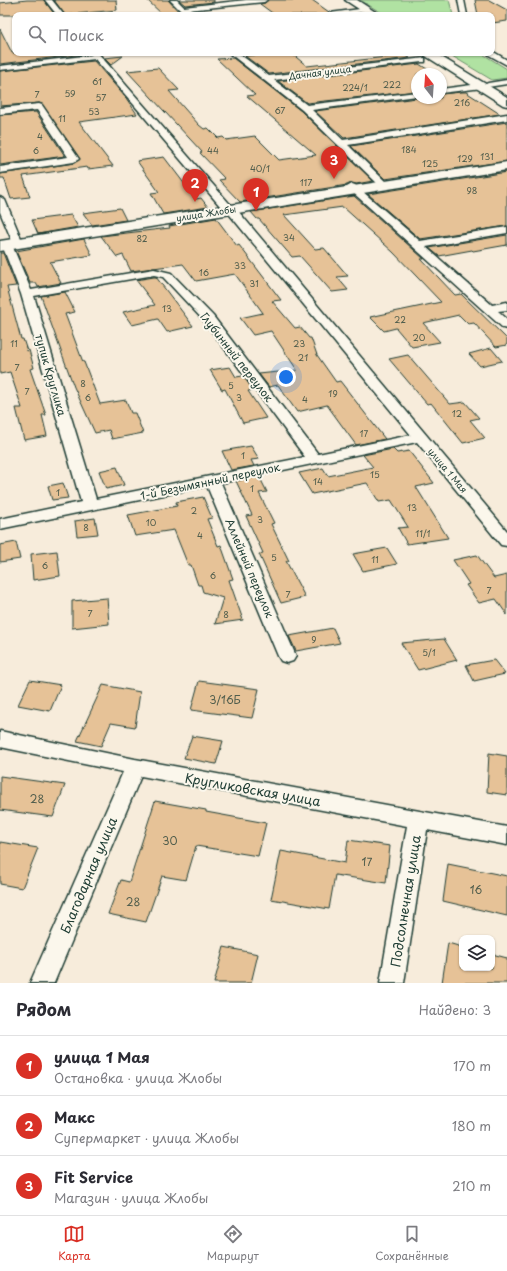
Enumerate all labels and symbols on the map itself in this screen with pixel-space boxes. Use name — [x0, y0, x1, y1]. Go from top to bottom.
street label: Дачная улица — [287, 61, 352, 83]
north arrow — [411, 68, 447, 104]
house number: 61 — [92, 74, 102, 88]
house number: 222 — [383, 77, 401, 91]
house number: 224/1 — [342, 80, 368, 94]
house number: 59 — [64, 86, 76, 100]
house number: 7 — [34, 87, 40, 101]
house number: 57 — [96, 90, 106, 104]
house number: 216 — [454, 95, 470, 109]
house number: 67 — [274, 103, 286, 117]
house number: 53 — [88, 104, 100, 118]
house number: 11 — [58, 111, 66, 125]
house number: 4 — [37, 129, 43, 143]
house number: 184 — [401, 142, 417, 156]
house number: 6 — [33, 143, 39, 157]
house number: 44 — [207, 143, 219, 157]
pin: 3 — [321, 146, 347, 179]
house number: 131 — [480, 149, 494, 163]
house number: 129 — [457, 151, 473, 165]
house number: 125 — [422, 156, 438, 170]
house number: 40/1 — [250, 161, 270, 175]
pin: 2 — [182, 169, 208, 202]
house number: 117 — [300, 175, 312, 189]
pin: 1 — [243, 178, 269, 211]
house number: 98 — [467, 183, 477, 197]
street label: улица Жлобы — [175, 201, 237, 225]
house number: 34 — [283, 230, 295, 244]
house number: 82 — [136, 231, 148, 245]
house number: 33 — [234, 258, 246, 272]
house number: 16 — [199, 265, 209, 279]
house number: 31 — [249, 276, 259, 290]
house number: 13 — [162, 301, 172, 315]
street label: Глубинный переулок — [197, 309, 278, 406]
house number: 22 — [394, 312, 406, 326]
house number: 20 — [413, 330, 426, 344]
street label: тупик Круглика — [31, 332, 71, 418]
house number: 11 — [10, 336, 18, 350]
house number: 23 — [293, 336, 305, 350]
house number: 21 — [298, 350, 308, 364]
house number: 7 — [14, 360, 20, 374]
your location — [276, 367, 296, 387]
house number: 8 — [80, 376, 86, 390]
house number: 5 — [228, 378, 234, 392]
house number: 7 — [24, 384, 30, 398]
house number: 19 — [328, 386, 338, 400]
house number: 6 — [85, 390, 91, 404]
house number: 3 — [236, 390, 242, 404]
house number: 4 — [302, 392, 308, 406]
house number: 12 — [452, 406, 462, 420]
house number: 17 — [360, 426, 369, 440]
street label: улица 1 Мая — [425, 444, 471, 496]
house number: 1 — [241, 448, 245, 462]
street label: 1-й Безымянный переулок — [139, 460, 281, 502]
house number: 15 — [370, 467, 380, 481]
house number: 14 — [313, 474, 323, 488]
house number: 1 — [250, 483, 254, 493]
house number: 1 — [56, 485, 60, 499]
house number: 13 — [407, 500, 417, 514]
house number: 2 — [191, 503, 197, 517]
house number: 3 — [257, 512, 263, 526]
house number: 10 — [146, 515, 157, 529]
street label: Аллейный переулок — [221, 516, 279, 621]
house number: 8 — [83, 520, 89, 534]
house number: 11/1 — [415, 526, 431, 540]
house number: 4 — [197, 528, 203, 542]
house number: 5 — [271, 550, 277, 564]
house number: 11 — [371, 552, 379, 566]
house number: 6 — [42, 558, 48, 572]
house number: 6 — [210, 568, 216, 582]
house number: 7 — [486, 583, 492, 597]
house number: 7 — [285, 587, 291, 601]
house number: 7 — [87, 606, 93, 620]
house number: 8 — [223, 607, 229, 621]
house number: 9 — [311, 632, 317, 646]
house number: 5/1 — [422, 645, 436, 659]
house number: 3/16Б — [209, 691, 241, 708]
street label: Кругликовская улица — [184, 768, 323, 810]
house number: 28 — [30, 790, 44, 807]
street label: Благодарная улица — [55, 813, 121, 936]
house number: 30 — [162, 832, 178, 849]
street label: Подсолнечная улица — [385, 833, 425, 968]
house number: 17 — [362, 853, 373, 870]
house number: 16 — [470, 881, 483, 898]
house number: 28 — [126, 893, 140, 910]

